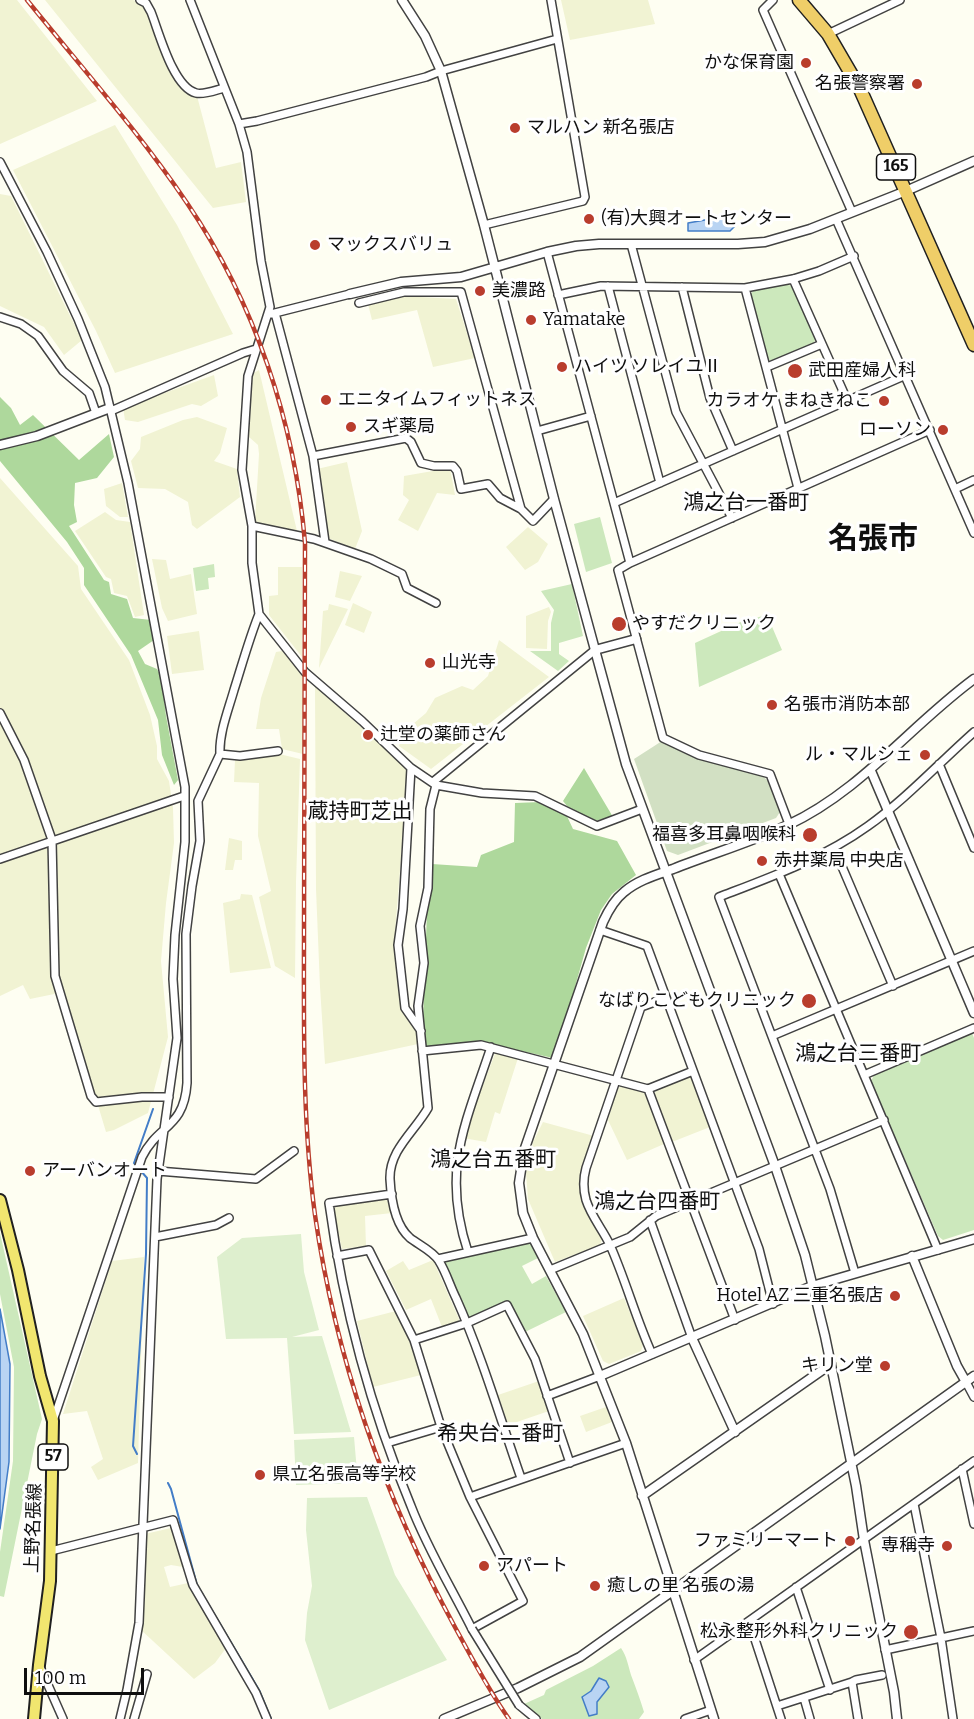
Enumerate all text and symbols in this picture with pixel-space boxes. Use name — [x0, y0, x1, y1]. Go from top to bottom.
place label: かな保育園 — [704, 52, 794, 74]
marker: かな保育園 — [799, 56, 813, 70]
place label: 名張警察署 — [815, 73, 905, 95]
marker: 名張警察署 — [910, 77, 924, 91]
place label: マルハン 新名張店 — [527, 117, 675, 139]
marker: マルハン 新名張店 — [508, 121, 522, 135]
road number: 165 — [876, 154, 916, 180]
place label: (有)大興オートセンター — [601, 208, 792, 230]
marker: (有)大興オートセンター — [582, 212, 596, 226]
place label: マックスバリュ — [327, 234, 453, 256]
marker: マックスバリュ — [308, 238, 322, 252]
place label: 美濃路 — [492, 280, 546, 302]
marker: 美濃路 — [473, 284, 487, 298]
place label: Yamatake — [543, 309, 625, 331]
marker: Yamatake — [524, 313, 538, 327]
place label: ハイツ ソレイユⅡ — [574, 356, 722, 378]
marker: ハイツ ソレイユⅡ — [555, 360, 569, 374]
place label: 武田産婦人科 — [808, 360, 916, 382]
marker: 武田産婦人科 — [786, 362, 804, 380]
place label: エニタイムフィットネス — [338, 389, 536, 411]
place label: カラオケ まねきねこ — [706, 390, 872, 412]
marker: エニタイムフィットネス — [319, 393, 333, 407]
marker: カラオケ まねきねこ — [877, 394, 891, 408]
place label: スギ薬局 — [363, 416, 435, 438]
place label: ローソン — [859, 419, 931, 441]
marker: スギ薬局 — [344, 420, 358, 434]
marker: ローソン — [936, 423, 950, 437]
district label: 鴻之台一番町 — [683, 490, 809, 516]
district label: 名張市 — [828, 522, 918, 558]
place label: やすだクリニック — [632, 613, 776, 635]
marker: やすだクリニック — [610, 615, 628, 633]
place label: 山光寺 — [442, 652, 496, 674]
marker: 山光寺 — [423, 656, 437, 670]
place label: 名張市消防本部 — [784, 694, 910, 716]
marker: 名張市消防本部 — [765, 698, 779, 712]
place label: 辻堂の薬師さん — [380, 724, 506, 746]
marker: 辻堂の薬師さん — [361, 728, 375, 742]
place label: ル・マルシェ — [805, 744, 913, 766]
marker: ル・マルシェ — [918, 748, 932, 762]
district label: 蔵持町芝出 — [308, 799, 412, 825]
place label: 福喜多耳鼻咽喉科 — [652, 824, 796, 846]
marker: 福喜多耳鼻咽喉科 — [801, 826, 819, 844]
place label: 赤井薬局 中央店 — [774, 850, 904, 872]
marker: 赤井薬局 中央店 — [755, 854, 769, 868]
place label: なばりこどもクリニック — [598, 990, 796, 1012]
marker: なばりこどもクリニック — [800, 992, 818, 1010]
district label: 鴻之台三番町 — [795, 1041, 921, 1067]
district label: 鴻之台五番町 — [430, 1147, 556, 1173]
place label: アーバンオート — [42, 1160, 167, 1182]
marker: アーバンオート — [23, 1164, 37, 1178]
district label: 鴻之台四番町 — [594, 1189, 720, 1215]
place label: Hotel AZ 三重名張店 — [717, 1285, 883, 1307]
marker: Hotel AZ 三重名張店 — [888, 1289, 902, 1303]
place label: キリン堂 — [801, 1355, 873, 1377]
marker: キリン堂 — [878, 1359, 892, 1373]
district label: 希央台二番町 — [437, 1421, 563, 1447]
road number: 57 — [38, 1444, 68, 1470]
place label: 県立名張高等学校 — [272, 1464, 416, 1486]
marker: 県立名張高等学校 — [253, 1468, 267, 1482]
street label: 上野名張線 — [22, 1483, 46, 1573]
place label: ファミリーマート — [694, 1530, 838, 1552]
marker: ファミリーマート — [843, 1534, 857, 1548]
place label: 専稱寺 — [881, 1535, 935, 1557]
marker: 専稱寺 — [940, 1539, 954, 1553]
place label: アパート — [496, 1555, 568, 1577]
marker: アパート — [477, 1559, 491, 1573]
place label: 癒しの里 名張の湯 — [607, 1575, 755, 1597]
marker: 癒しの里 名張の湯 — [588, 1579, 602, 1593]
place label: 松永整形外科クリニック — [700, 1621, 898, 1643]
marker: 松永整形外科クリニック — [902, 1623, 920, 1641]
scale bar — [27, 1656, 147, 1694]
text: 100 m — [35, 1667, 86, 1689]

